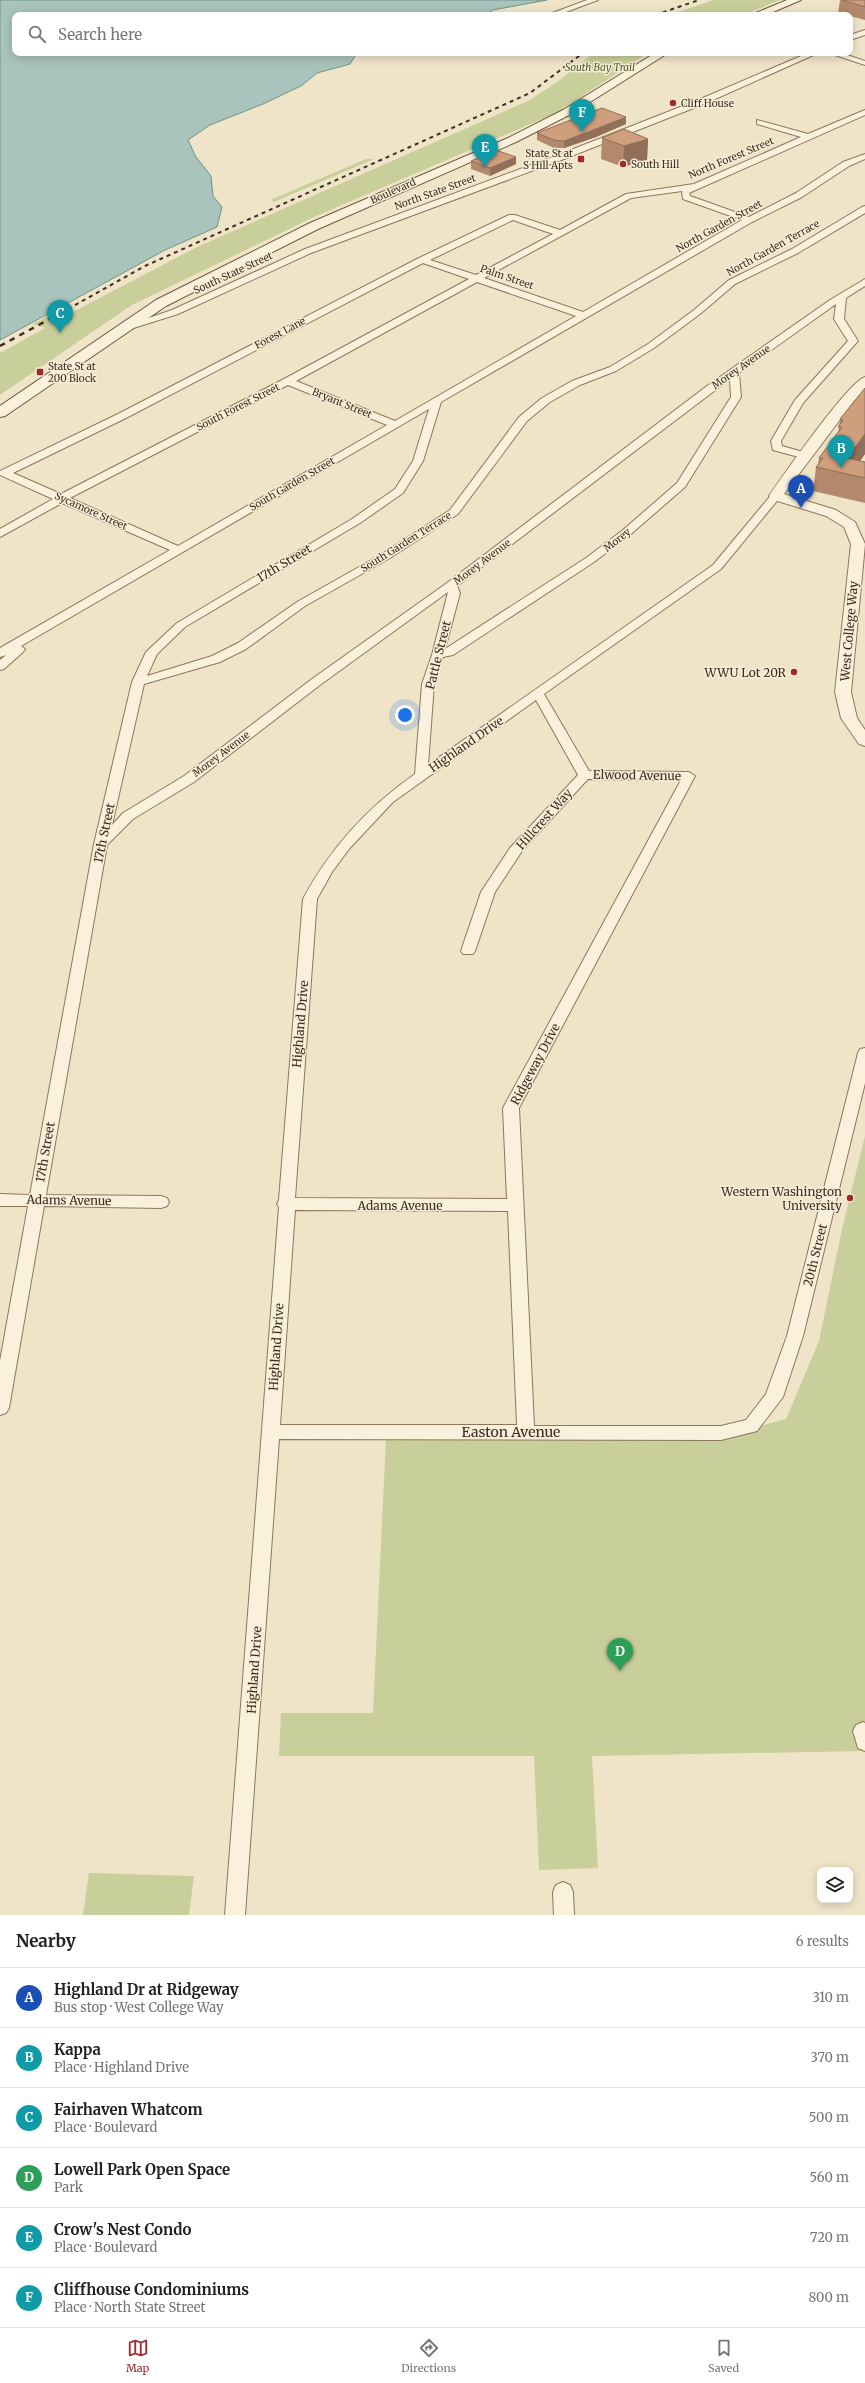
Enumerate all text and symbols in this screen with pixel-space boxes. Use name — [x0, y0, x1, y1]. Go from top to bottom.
search box — [12, 12, 853, 56]
icon: search — [26, 23, 48, 45]
text: Search here — [58, 25, 142, 44]
park label: South Bay Trail — [565, 61, 635, 74]
place label: Cliff House — [681, 97, 734, 110]
marker: Cliff House — [668, 98, 678, 108]
pin: F — [569, 99, 595, 132]
pin: E — [472, 134, 498, 167]
street label: North Forest Street — [686, 134, 776, 182]
place label: State St at S Hill Apts — [523, 147, 573, 172]
marker: State St at S Hill Apts — [576, 154, 586, 164]
place label: South Hill — [631, 158, 679, 171]
marker: South Hill — [618, 159, 628, 169]
street label: North State Street — [392, 171, 478, 213]
street label: Boulevard — [368, 175, 418, 207]
street label: North Garden Street — [674, 197, 764, 255]
street label: North Garden Terrace — [724, 217, 822, 279]
street label: South State Street — [191, 249, 275, 297]
street label: Palm Street — [479, 262, 536, 292]
pin: C — [47, 300, 73, 333]
street label: Forest Lane — [252, 314, 308, 352]
street label: Morey Avenue — [709, 342, 773, 392]
place label: State St at 200 Block — [48, 360, 97, 385]
marker: State St at 200 Block — [35, 367, 45, 377]
street label: South Forest Street — [194, 380, 282, 434]
street label: Bryant Street — [310, 385, 374, 421]
pin: B — [828, 435, 854, 468]
street label: South Garden Street — [247, 454, 337, 514]
pin: A — [788, 475, 814, 508]
street label: Sycamore Street — [53, 489, 129, 533]
street label: South Garden Terrace — [358, 509, 454, 575]
street label: Morey — [601, 525, 633, 555]
street label: Morey Avenue — [451, 536, 513, 588]
street label: 17th Street — [254, 541, 314, 585]
street label: West College Way — [837, 580, 861, 683]
street label: Pattle Street — [422, 619, 454, 691]
place label: WWU Lot 20R — [703, 665, 787, 680]
marker: WWU Lot 20R — [789, 667, 799, 677]
your location — [395, 705, 415, 725]
street label: Highland Drive — [426, 713, 506, 775]
street label: Morey Avenue — [190, 728, 252, 780]
street label: Elwood Avenue — [593, 767, 681, 783]
street label: Hillcrest Way — [513, 786, 575, 852]
street label: 17th Street — [90, 801, 118, 864]
street label: Highland Drive — [289, 980, 311, 1068]
street label: Ridgeway Drive — [507, 1021, 563, 1107]
street label: 17th Street — [32, 1120, 58, 1183]
place label: Western Washington University — [720, 1184, 842, 1213]
street label: Adams Avenue — [25, 1192, 112, 1208]
marker: Western Washington University — [845, 1193, 855, 1203]
street label: Adams Avenue — [357, 1198, 442, 1213]
street label: 20th Street — [800, 1222, 830, 1288]
street label: Highland Drive — [265, 1303, 287, 1391]
street label: Easton Avenue — [462, 1423, 560, 1441]
street label: Highland Drive — [243, 1626, 265, 1714]
pin: D — [607, 1638, 633, 1671]
map controls — [817, 1867, 853, 1903]
button: layers — [817, 1867, 853, 1903]
text: Nearby — [16, 1930, 76, 1952]
text: 6 results — [796, 1933, 849, 1950]
text: Highland Dr at Ridgeway — [54, 1980, 239, 1999]
text: A — [24, 1989, 34, 2006]
text: 310 m — [812, 1989, 849, 2006]
text: Bus stop · West College Way — [54, 1999, 224, 2016]
text: Kappa — [54, 2040, 101, 2059]
text: B — [24, 2049, 34, 2066]
text: 370 m — [811, 2049, 849, 2066]
text: Place · Highland Drive — [54, 2059, 189, 2076]
text: Fairhaven Whatcom — [54, 2100, 203, 2119]
text: C — [25, 2109, 33, 2126]
text: 500 m — [809, 2109, 849, 2126]
text: Place · Boulevard — [54, 2119, 157, 2136]
text: Lowell Park Open Space — [54, 2160, 230, 2179]
text: D — [24, 2169, 34, 2186]
text: 560 m — [809, 2169, 849, 2186]
text: Park — [54, 2179, 83, 2196]
text: Crow's Nest Condo — [54, 2220, 192, 2239]
text: E — [25, 2229, 33, 2246]
text: 720 m — [810, 2229, 849, 2246]
text: Place · Boulevard — [54, 2239, 157, 2256]
text: Cliffhouse Condominiums — [54, 2280, 249, 2299]
text: F — [25, 2289, 33, 2306]
text: 800 m — [808, 2289, 849, 2306]
text: Place · North State Street — [54, 2299, 206, 2316]
tab: Map — [126, 2337, 149, 2375]
tab: Directions — [401, 2337, 456, 2375]
tab: Saved — [708, 2337, 739, 2375]

